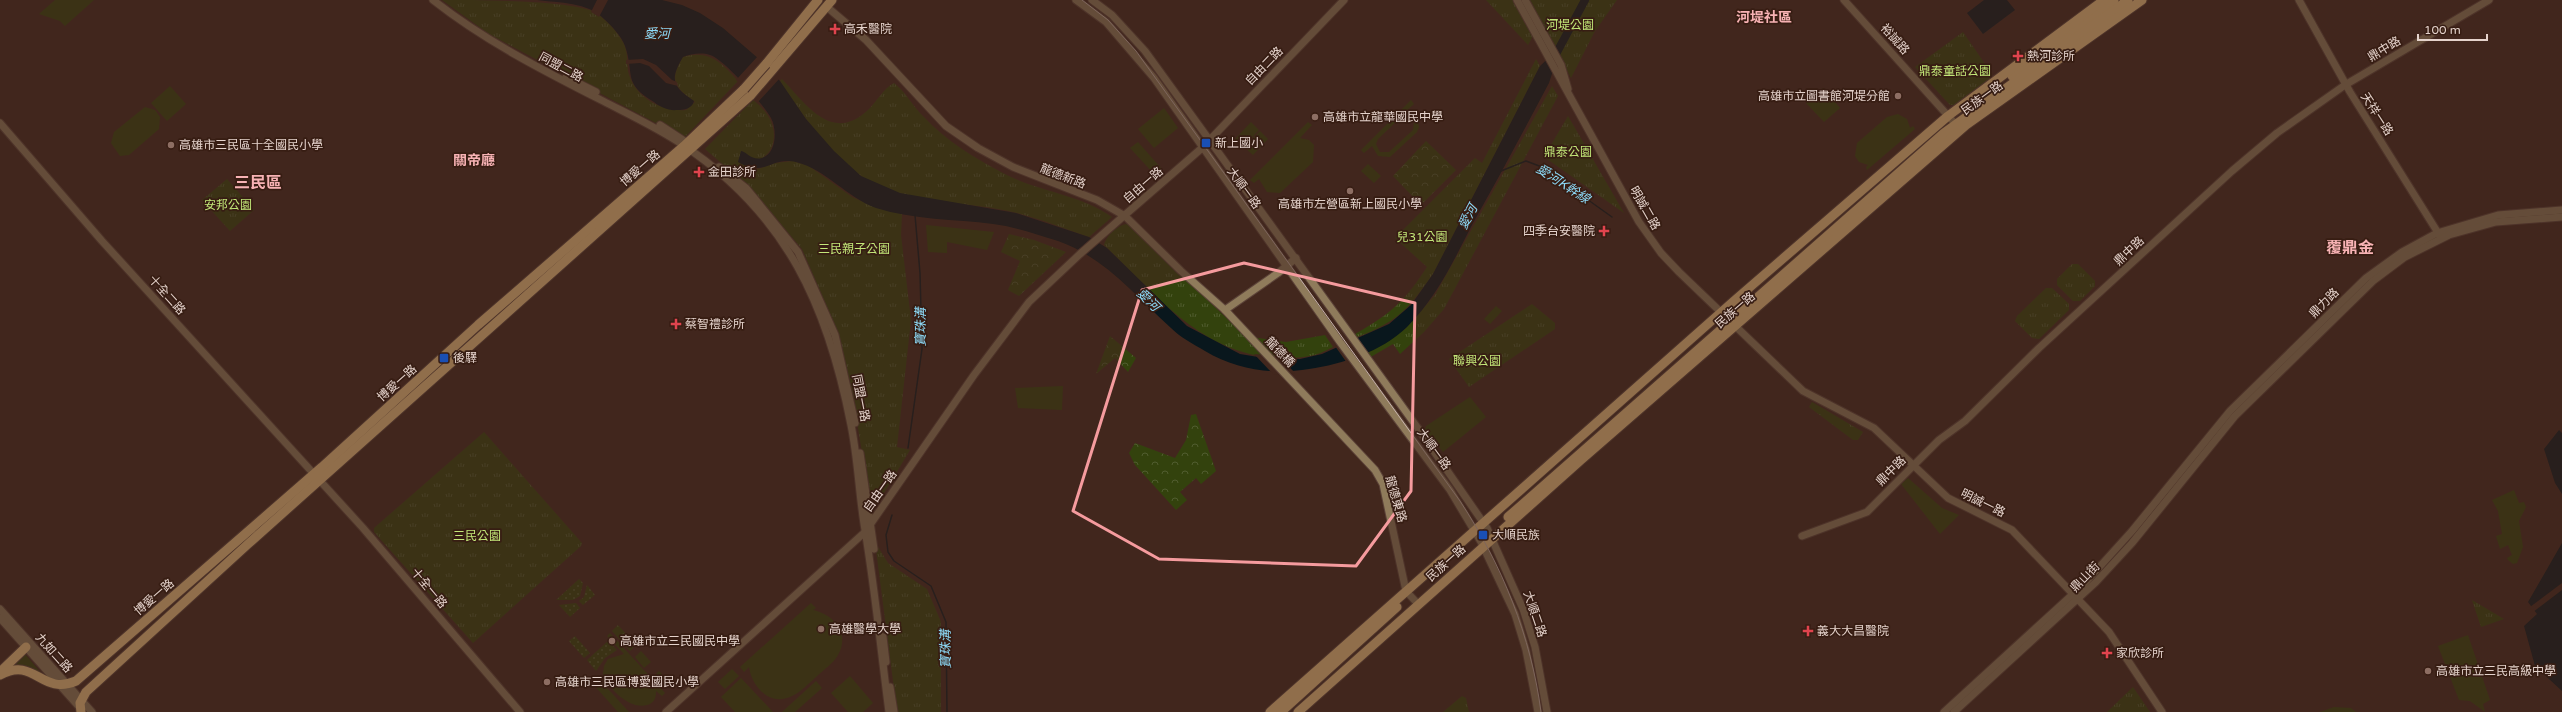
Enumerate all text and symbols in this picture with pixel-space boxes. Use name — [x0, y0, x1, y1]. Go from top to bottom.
district label: 河堤社區 — [1736, 9, 1792, 26]
scale bar — [2418, 16, 2487, 42]
park label: 河堤公園 — [1546, 18, 1594, 32]
street label: 裕誠路 — [1878, 21, 1912, 57]
place label: 高禾醫院 — [844, 22, 892, 36]
marker: 高禾醫院 — [829, 23, 841, 35]
text: 100 m — [2424, 23, 2461, 37]
water label: 愛河 — [644, 26, 673, 42]
street label: 鼎中路 — [2365, 34, 2403, 64]
street label: 自由二路 — [1242, 44, 1286, 88]
place label: 熱河診所 — [2027, 49, 2075, 63]
street label: 同盟二路 — [537, 50, 585, 84]
marker: 熱河診所 — [2012, 50, 2024, 62]
park label: 鼎泰童話公園 — [1919, 64, 1991, 78]
street label: 民族一路 — [1958, 78, 2006, 118]
place label: 高雄市立圖書館河堤分館 — [1758, 89, 1890, 103]
street label: 天祥一路 — [2358, 90, 2396, 138]
marker: 高雄市立圖書館河堤分館 — [1893, 91, 1903, 101]
place label: 高雄市立龍華國民中學 — [1323, 110, 1443, 124]
marker: 高雄市立龍華國民中學 — [1310, 112, 1320, 122]
place label: 新上國小 — [1215, 136, 1263, 150]
marker: 新上國小 — [1200, 137, 1212, 149]
place label: 高雄市三民區十全國民小學 — [179, 138, 323, 152]
marker: 高雄市三民區十全國民小學 — [166, 140, 176, 150]
park label: 鼎泰公園 — [1544, 145, 1592, 159]
street label: 博愛一路 — [617, 147, 663, 189]
district label: 關帝廳 — [453, 152, 495, 169]
street label: 龍德新路 — [1038, 161, 1088, 191]
water label: 愛河K幹線 — [1533, 161, 1594, 208]
street label: 自由一路 — [1120, 164, 1166, 206]
street label: 大順一路 — [1224, 164, 1264, 212]
place label: 金田診所 — [708, 165, 756, 179]
marker: 金田診所 — [693, 166, 705, 178]
district label: 三民區 — [234, 173, 282, 193]
street label: 明誠二路 — [1627, 184, 1663, 232]
marker: 高雄市左營區新上國民小學 — [1345, 186, 1355, 196]
place label: 高雄市左營區新上國民小學 — [1278, 197, 1422, 211]
park label: 安邦公園 — [204, 198, 252, 212]
water label: 愛河 — [1455, 199, 1483, 232]
place label: 四季台安醫院 — [1523, 224, 1595, 238]
marker: 四季台安醫院 — [1598, 225, 1610, 237]
park label: 兒31公園 — [1396, 230, 1448, 244]
street label: 鼎中路 — [2111, 234, 2147, 268]
district label: 覆鼎金 — [2326, 238, 2374, 258]
park label: 三民親子公園 — [818, 242, 890, 256]
street label: 十全二路 — [146, 272, 188, 318]
water label: 愛河 — [1133, 285, 1165, 317]
street label: 鼎力路 — [2306, 285, 2342, 321]
street label: 民族一路 — [1712, 289, 1758, 331]
water label: 寶珠溝 — [913, 306, 929, 347]
place label: 蔡智禮診所 — [685, 317, 745, 331]
marker: 蔡智禮診所 — [670, 318, 682, 330]
street label: 龍德橋 — [1263, 334, 1297, 370]
place label: 後驛 — [453, 351, 477, 365]
marker: 後驛 — [438, 352, 450, 364]
park label: 聯興公園 — [1453, 354, 1501, 368]
street label: 博愛一路 — [374, 362, 420, 404]
street label: 同盟一路 — [850, 373, 872, 423]
street label: 大順一路 — [1414, 425, 1454, 473]
street label: 鼎中路 — [1873, 453, 1909, 489]
street label: 自由一路 — [860, 467, 900, 515]
street label: 龍德東路 — [1383, 474, 1409, 524]
street label: 明誠一路 — [1958, 486, 2008, 520]
place label: 大順民族 — [1492, 528, 1540, 542]
park label: 三民公園 — [453, 529, 501, 543]
marker: 大順民族 — [1477, 529, 1489, 541]
street label: 民族一路 — [1423, 542, 1469, 584]
street label: 鼎山街 — [2067, 559, 2103, 595]
street label: 十全一路 — [408, 565, 450, 611]
street label: 博愛一路 — [131, 576, 177, 618]
street label: 大順二路 — [1521, 589, 1549, 639]
place label: 高雄醫學大學 — [829, 622, 901, 636]
marker: 高雄醫學大學 — [816, 624, 826, 634]
place label: 義大大昌醫院 — [1817, 624, 1889, 638]
marker: 義大大昌醫院 — [1802, 625, 1814, 637]
water label: 寶珠溝 — [938, 627, 954, 669]
street label: 九如二路 — [33, 630, 75, 676]
place label: 高雄市立三民國民中學 — [620, 634, 740, 648]
marker: 高雄市立三民國民中學 — [607, 636, 617, 646]
place label: 家欣診所 — [2116, 646, 2164, 660]
marker: 家欣診所 — [2101, 647, 2113, 659]
place label: 高雄市立三民高級中學 — [2436, 664, 2556, 678]
marker: 高雄市立三民高級中學 — [2423, 666, 2433, 676]
place label: 高雄市三民區博愛國民小學 — [555, 675, 699, 689]
marker: 高雄市三民區博愛國民小學 — [542, 677, 552, 687]

